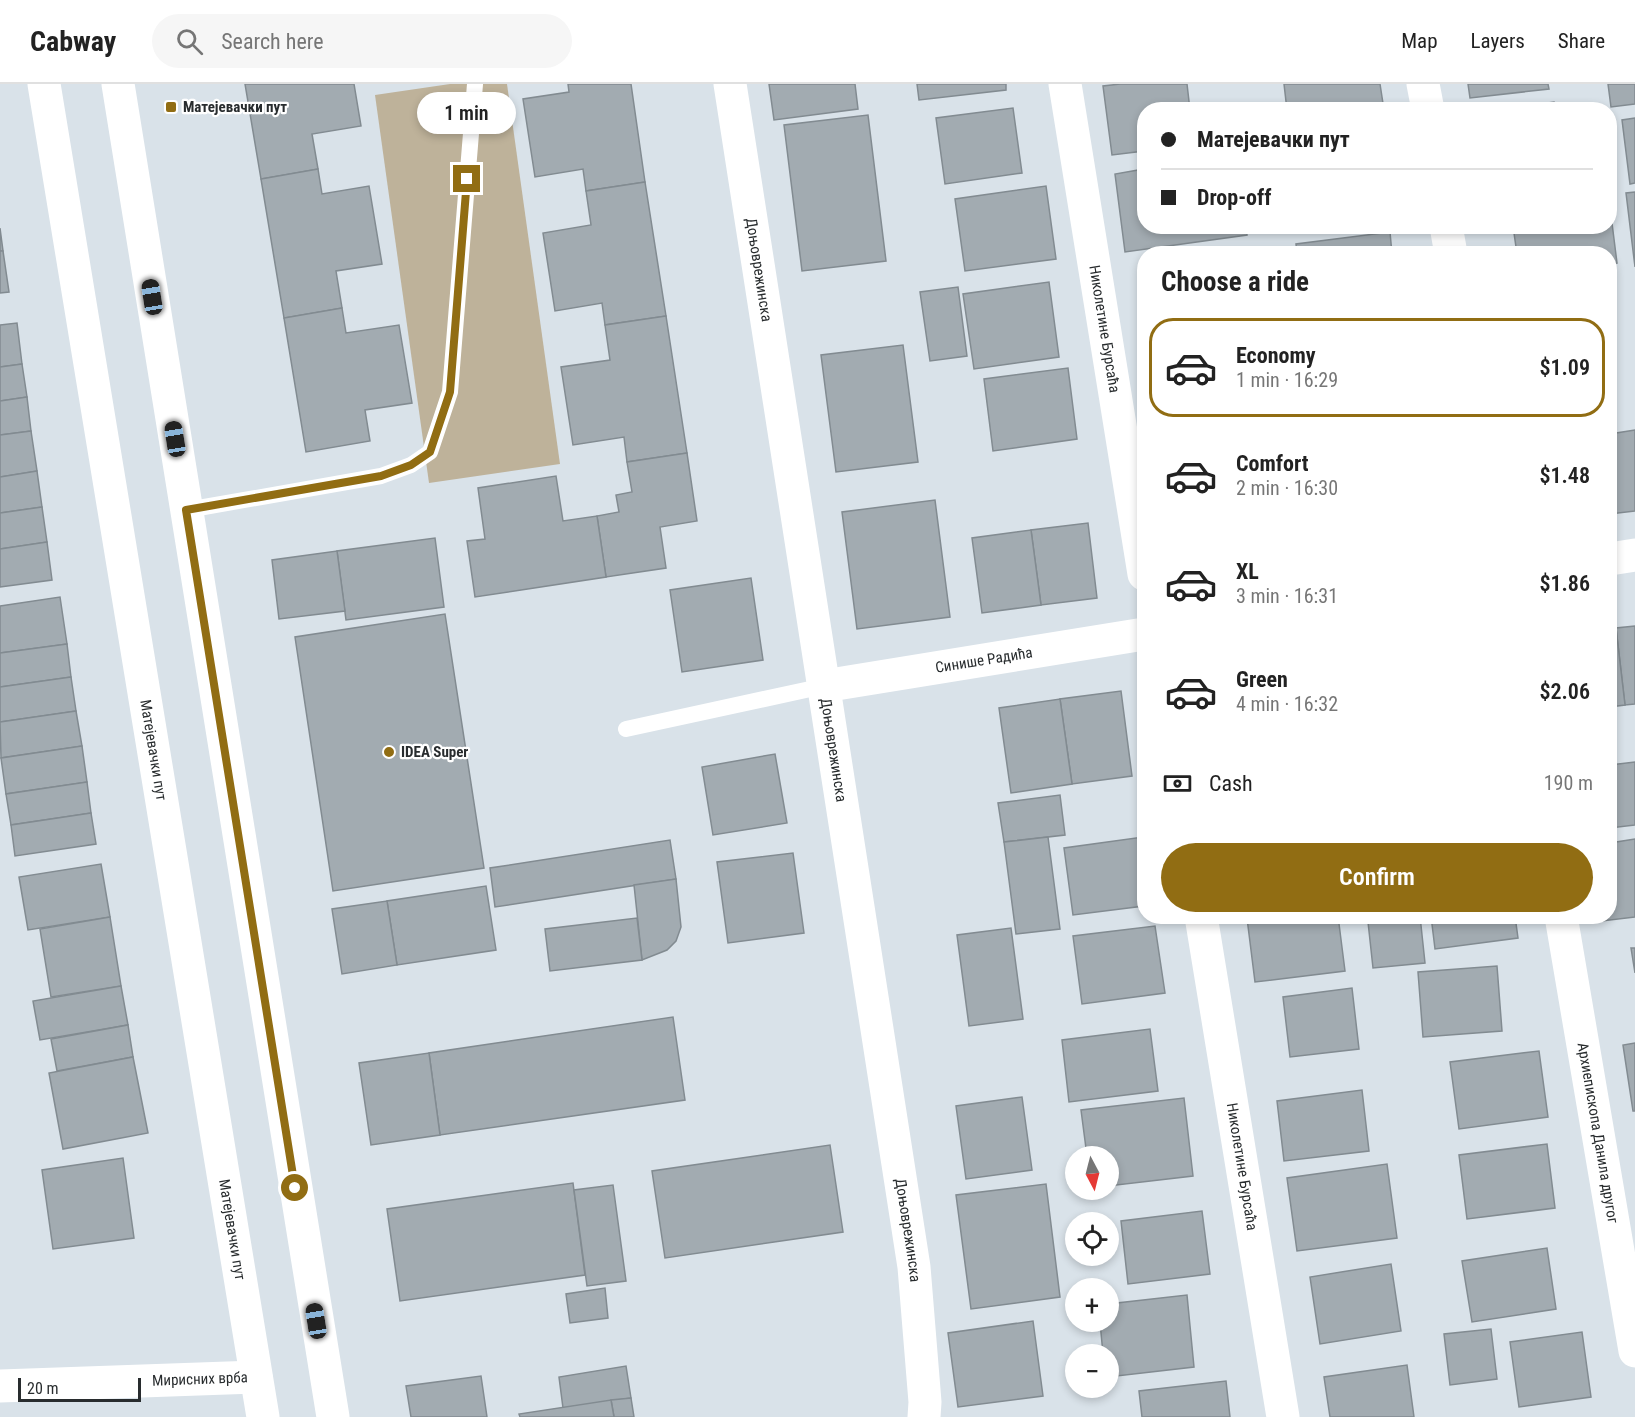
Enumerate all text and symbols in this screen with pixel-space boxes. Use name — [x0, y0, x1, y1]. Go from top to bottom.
search box — [152, 14, 572, 68]
text: Cabway — [30, 25, 116, 58]
icon: search — [173, 25, 206, 58]
text: Search here — [221, 29, 324, 54]
text: Map — [1401, 29, 1438, 53]
text: Layers — [1471, 29, 1525, 53]
text: Share — [1558, 29, 1605, 53]
callout: 1 min — [418, 92, 516, 134]
place label: Матејевачки пут — [183, 98, 287, 116]
marker: Матејевачки пут — [164, 100, 178, 114]
text: 1 min — [444, 101, 489, 125]
text: Матејевачки пут — [1197, 127, 1350, 152]
route end — [453, 165, 480, 192]
text: Drop-off — [1197, 185, 1271, 210]
street label: Доњоврежинска — [742, 217, 776, 323]
street label: Николетине Бурсаћа — [1085, 264, 1124, 394]
text: Choose a ride — [1161, 266, 1309, 298]
car — [140, 278, 164, 316]
icon: car — [1164, 341, 1218, 395]
text: Economy — [1236, 343, 1316, 368]
text: $1.09 — [1539, 355, 1590, 380]
text: 1 min · 16:29 — [1236, 368, 1338, 392]
car — [163, 420, 187, 458]
icon: car — [1164, 449, 1218, 503]
text: Comfort — [1236, 451, 1309, 476]
text: $1.48 — [1539, 463, 1590, 488]
text: 2 min · 16:30 — [1236, 476, 1338, 500]
icon: car — [1164, 557, 1218, 611]
text: XL — [1236, 559, 1259, 584]
text: $1.86 — [1539, 571, 1590, 596]
text: 3 min · 16:31 — [1236, 584, 1338, 608]
street label: Синише Радића — [934, 643, 1034, 677]
icon: car — [1164, 665, 1218, 719]
text: Green — [1236, 667, 1288, 692]
text: $2.06 — [1539, 679, 1590, 704]
text: 4 min · 16:32 — [1236, 692, 1338, 716]
street label: Доњоврежинска — [817, 697, 851, 803]
street label: Матејевачки пут — [136, 698, 171, 802]
place label: IDEA Super — [401, 743, 468, 761]
marker: IDEA Super — [382, 745, 396, 759]
icon: cash — [1161, 767, 1194, 800]
text: Cash — [1209, 771, 1253, 796]
text: 190 m — [1544, 771, 1593, 795]
button: Confirm — [1161, 843, 1593, 912]
street label: Архиепископа Данила другог — [1574, 1041, 1622, 1225]
street label: Николетине Бурсаћа — [1223, 1102, 1261, 1232]
north arrow — [1065, 1146, 1119, 1200]
map controls — [1065, 1146, 1119, 1398]
route start — [281, 1174, 308, 1201]
street label: Доњоврежинска — [891, 1177, 924, 1283]
street label: Матејевачки пут — [215, 1178, 249, 1282]
button: locate — [1065, 1212, 1119, 1266]
button: + — [1065, 1278, 1119, 1332]
car — [304, 1302, 328, 1340]
button: − — [1065, 1344, 1119, 1398]
street label: Мирисних врба — [152, 1368, 248, 1390]
scale bar — [18, 1375, 141, 1402]
text: 20 m — [27, 1379, 59, 1398]

